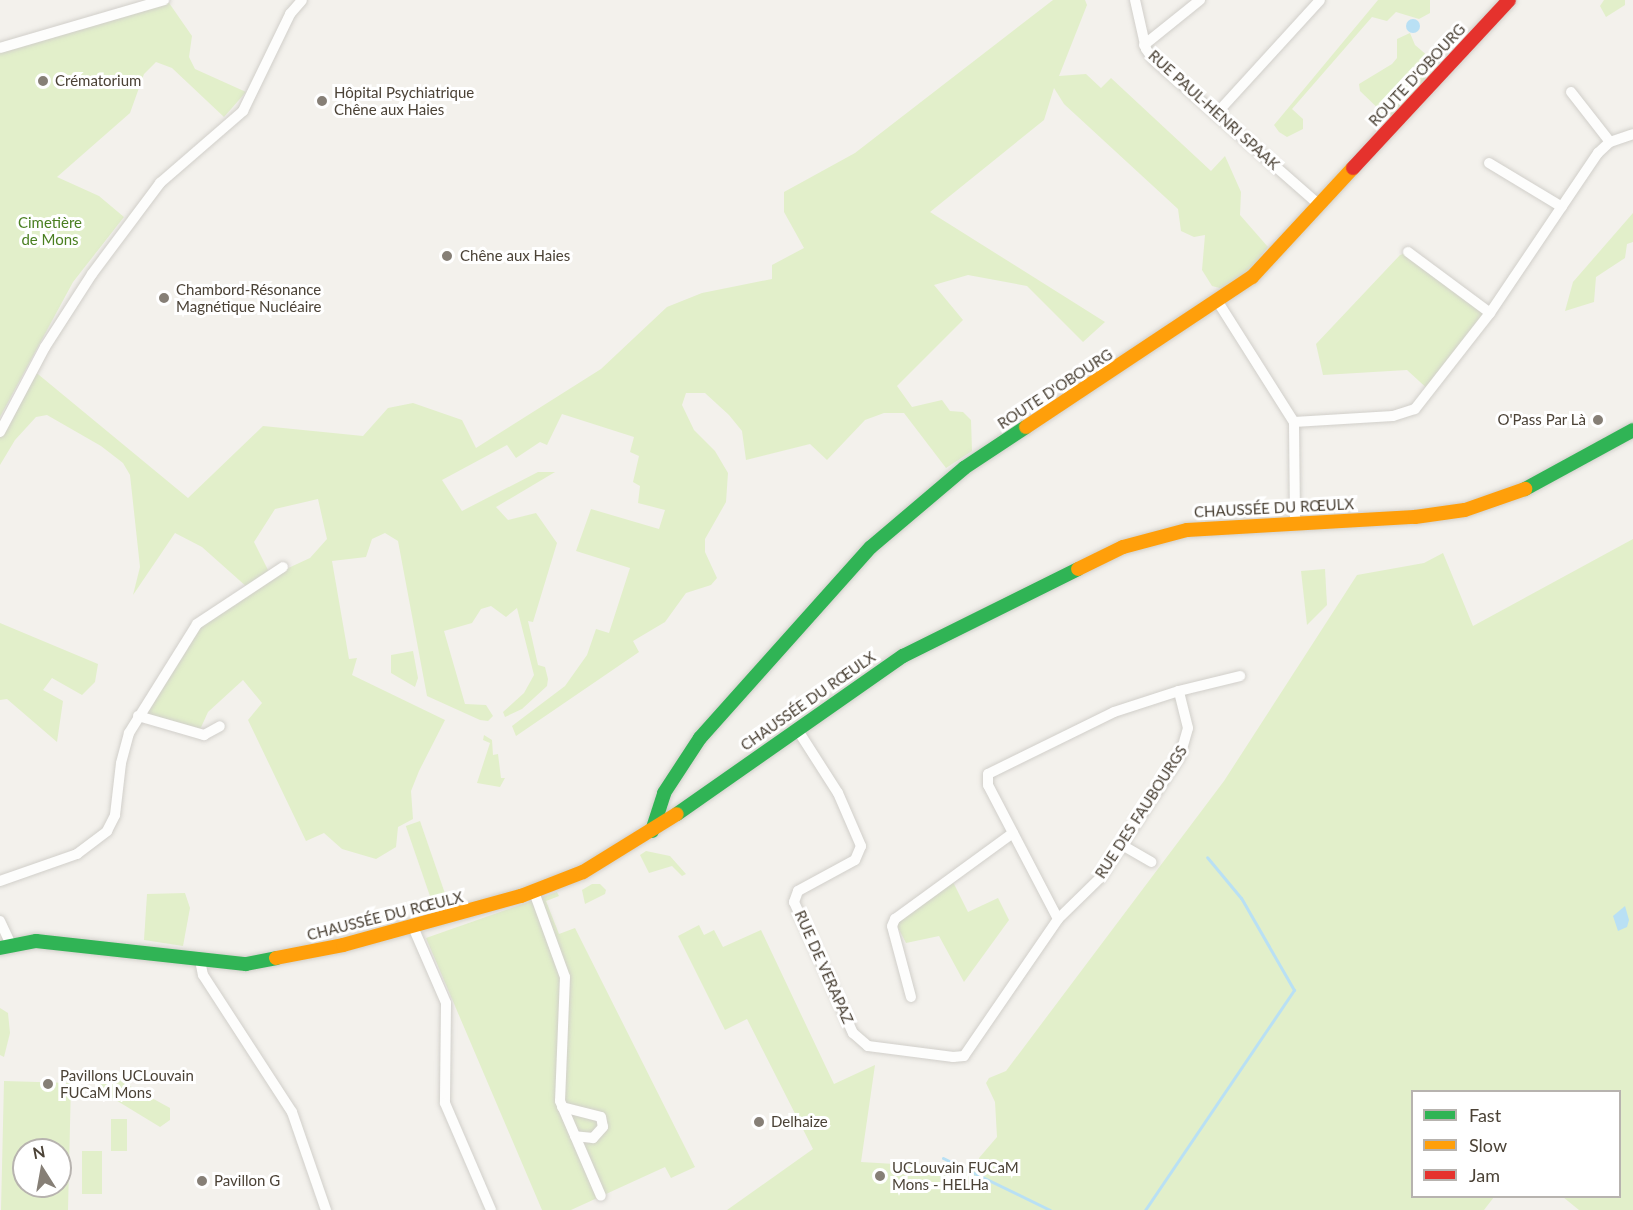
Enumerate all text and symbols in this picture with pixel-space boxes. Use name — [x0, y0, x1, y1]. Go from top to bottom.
street label: ROUTE D'OBOURG — [1365, 20, 1469, 130]
street label: RUE PAUL-HENRI SPAAK — [1145, 46, 1283, 174]
place label: Crématorium — [55, 72, 141, 90]
marker: Crématorium — [36, 74, 50, 88]
place label: Hôpital Psychiatrique Chêne aux Haies — [334, 83, 474, 118]
marker: Hôpital Psychiatrique Chêne aux Haies — [315, 94, 329, 108]
park label: Cimetière de Mons — [18, 213, 82, 248]
marker: Chêne aux Haies — [438, 247, 456, 265]
place label: Chêne aux Haies — [460, 247, 570, 265]
place label: Chambord-Résonance Magnétique Nucléaire — [176, 280, 321, 315]
marker: Chambord-Résonance Magnétique Nucléaire — [157, 291, 171, 305]
street label: ROUTE D'OBOURG — [994, 345, 1116, 433]
place label: O'Pass Par Là — [1497, 411, 1586, 429]
marker: O'Pass Par Là — [1591, 413, 1605, 427]
street label: CHAUSSÉE DU RŒULX — [1194, 495, 1354, 521]
street label: CHAUSSÉE DU RŒULX — [737, 648, 879, 754]
street label: RUE DES FAUBOURGS — [1091, 742, 1191, 882]
street label: CHAUSSÉE DU RŒULX — [305, 888, 465, 944]
street label: RUE DE VERAPAZ — [791, 907, 857, 1027]
place label: Pavillons UCLouvain FUCaM Mons — [60, 1066, 194, 1101]
marker: Pavillons UCLouvain FUCaM Mons — [41, 1077, 55, 1091]
legend — [1411, 1090, 1621, 1198]
text: Fast — [1469, 1104, 1501, 1126]
place label: Delhaize — [771, 1113, 828, 1131]
marker: Delhaize — [752, 1115, 766, 1129]
text: Slow — [1469, 1134, 1507, 1156]
north arrow — [12, 1138, 72, 1198]
text: N — [31, 1141, 47, 1162]
place label: UCLouvain FUCaM Mons - HELHa — [892, 1158, 1019, 1193]
text: Jam — [1469, 1164, 1500, 1186]
marker: UCLouvain FUCaM Mons - HELHa — [873, 1169, 887, 1183]
place label: Pavillon G — [214, 1172, 280, 1190]
marker: Pavillon G — [195, 1174, 209, 1188]

